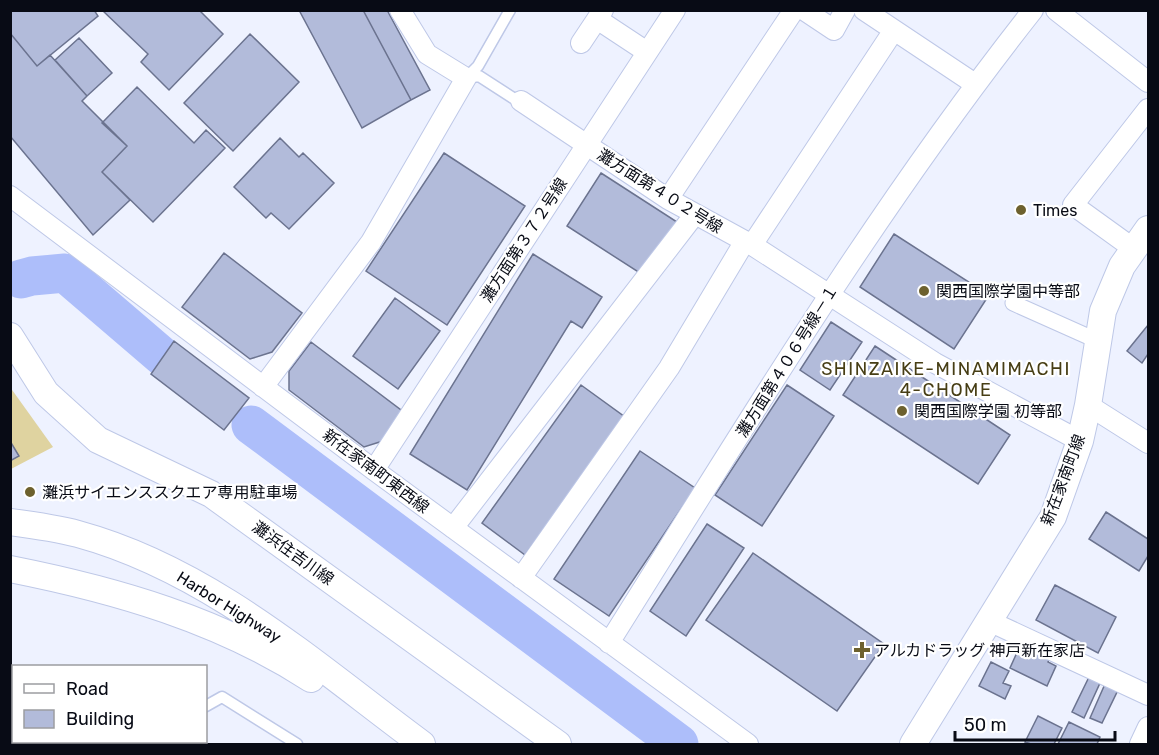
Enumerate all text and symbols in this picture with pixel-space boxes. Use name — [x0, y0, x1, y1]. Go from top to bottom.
street label: 灘方面第４０２号線 — [594, 145, 726, 237]
street label: 灘方面第３７２号線 — [477, 174, 571, 306]
place label: Times — [1033, 201, 1077, 220]
marker: Times — [1014, 203, 1028, 217]
street label: 灘方面第４０６号線－１ — [732, 281, 842, 441]
place label: 関西国際学園中等部 — [936, 282, 1080, 301]
marker: 関西国際学園中等部 — [917, 284, 931, 298]
district label: SHINZAIKE-MINAMIMACHI 4-CHOME — [821, 358, 1071, 401]
place label: 関西国際学園 初等部 — [914, 402, 1062, 421]
marker: 関西国際学園 初等部 — [895, 404, 909, 418]
street label: 新在家南町東西線 — [319, 425, 433, 517]
street label: 新在家南町線 — [1037, 432, 1089, 528]
place label: 灘浜サイエンススクエア専用駐車場 — [42, 483, 298, 502]
marker: 灘浜サイエンススクエア専用駐車場 — [23, 485, 37, 499]
street label: 灘浜住吉川線 — [249, 517, 337, 589]
street label: Harbor Highway — [173, 567, 285, 647]
place label: アルカドラッグ 神戸新在家店 — [874, 641, 1085, 660]
marker: アルカドラッグ 神戸新在家店 — [855, 643, 869, 657]
legend — [12, 665, 207, 743]
text: Road — [66, 678, 109, 700]
scale bar — [955, 704, 1116, 742]
text: Building — [66, 708, 134, 730]
text: 50 m — [964, 714, 1007, 736]

